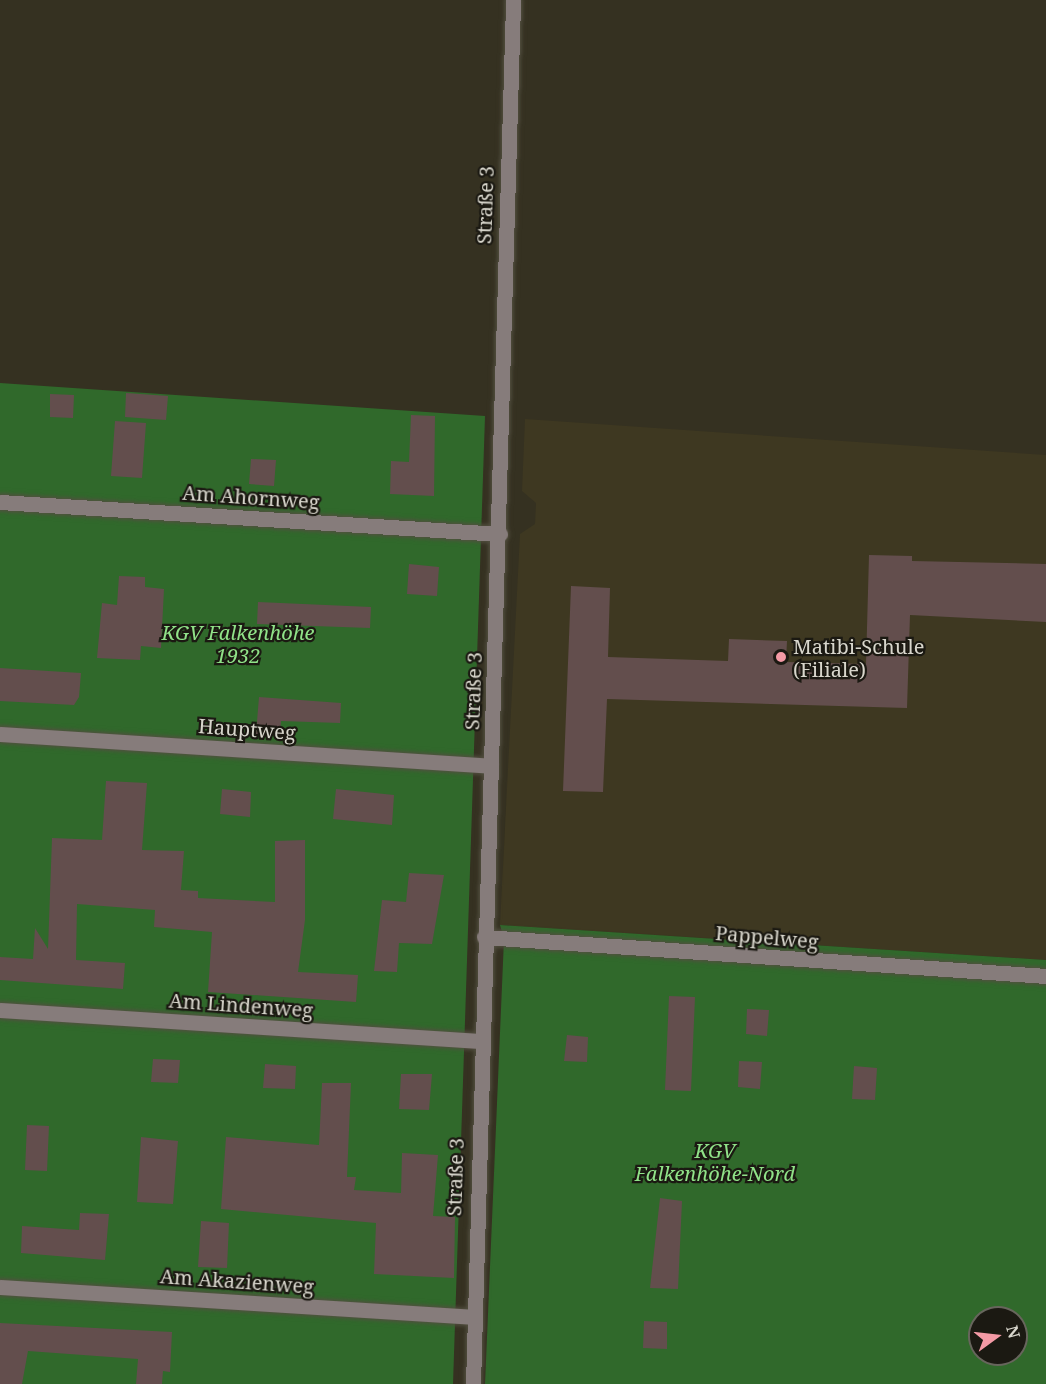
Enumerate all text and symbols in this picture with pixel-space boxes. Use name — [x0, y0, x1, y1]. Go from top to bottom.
street label: Straße 3 — [472, 165, 498, 245]
street label: Am Ahornweg — [182, 480, 320, 514]
park label: KGV Falkenhöhe 1932 — [162, 621, 314, 668]
place label: Matibi-Schule (Filiale) — [793, 634, 924, 681]
marker: Matibi-Schule (Filiale) — [774, 650, 788, 664]
street label: Straße 3 — [460, 651, 486, 731]
street label: Hauptweg — [197, 714, 297, 744]
street label: Pappelweg — [714, 921, 820, 953]
street label: Am Lindenweg — [168, 988, 314, 1022]
street label: Straße 3 — [442, 1137, 468, 1217]
park label: KGV Falkenhöhe-Nord — [635, 1138, 795, 1185]
street label: Am Akazienweg — [159, 1264, 315, 1298]
north arrow — [968, 1306, 1028, 1366]
text: N — [1001, 1323, 1026, 1341]

